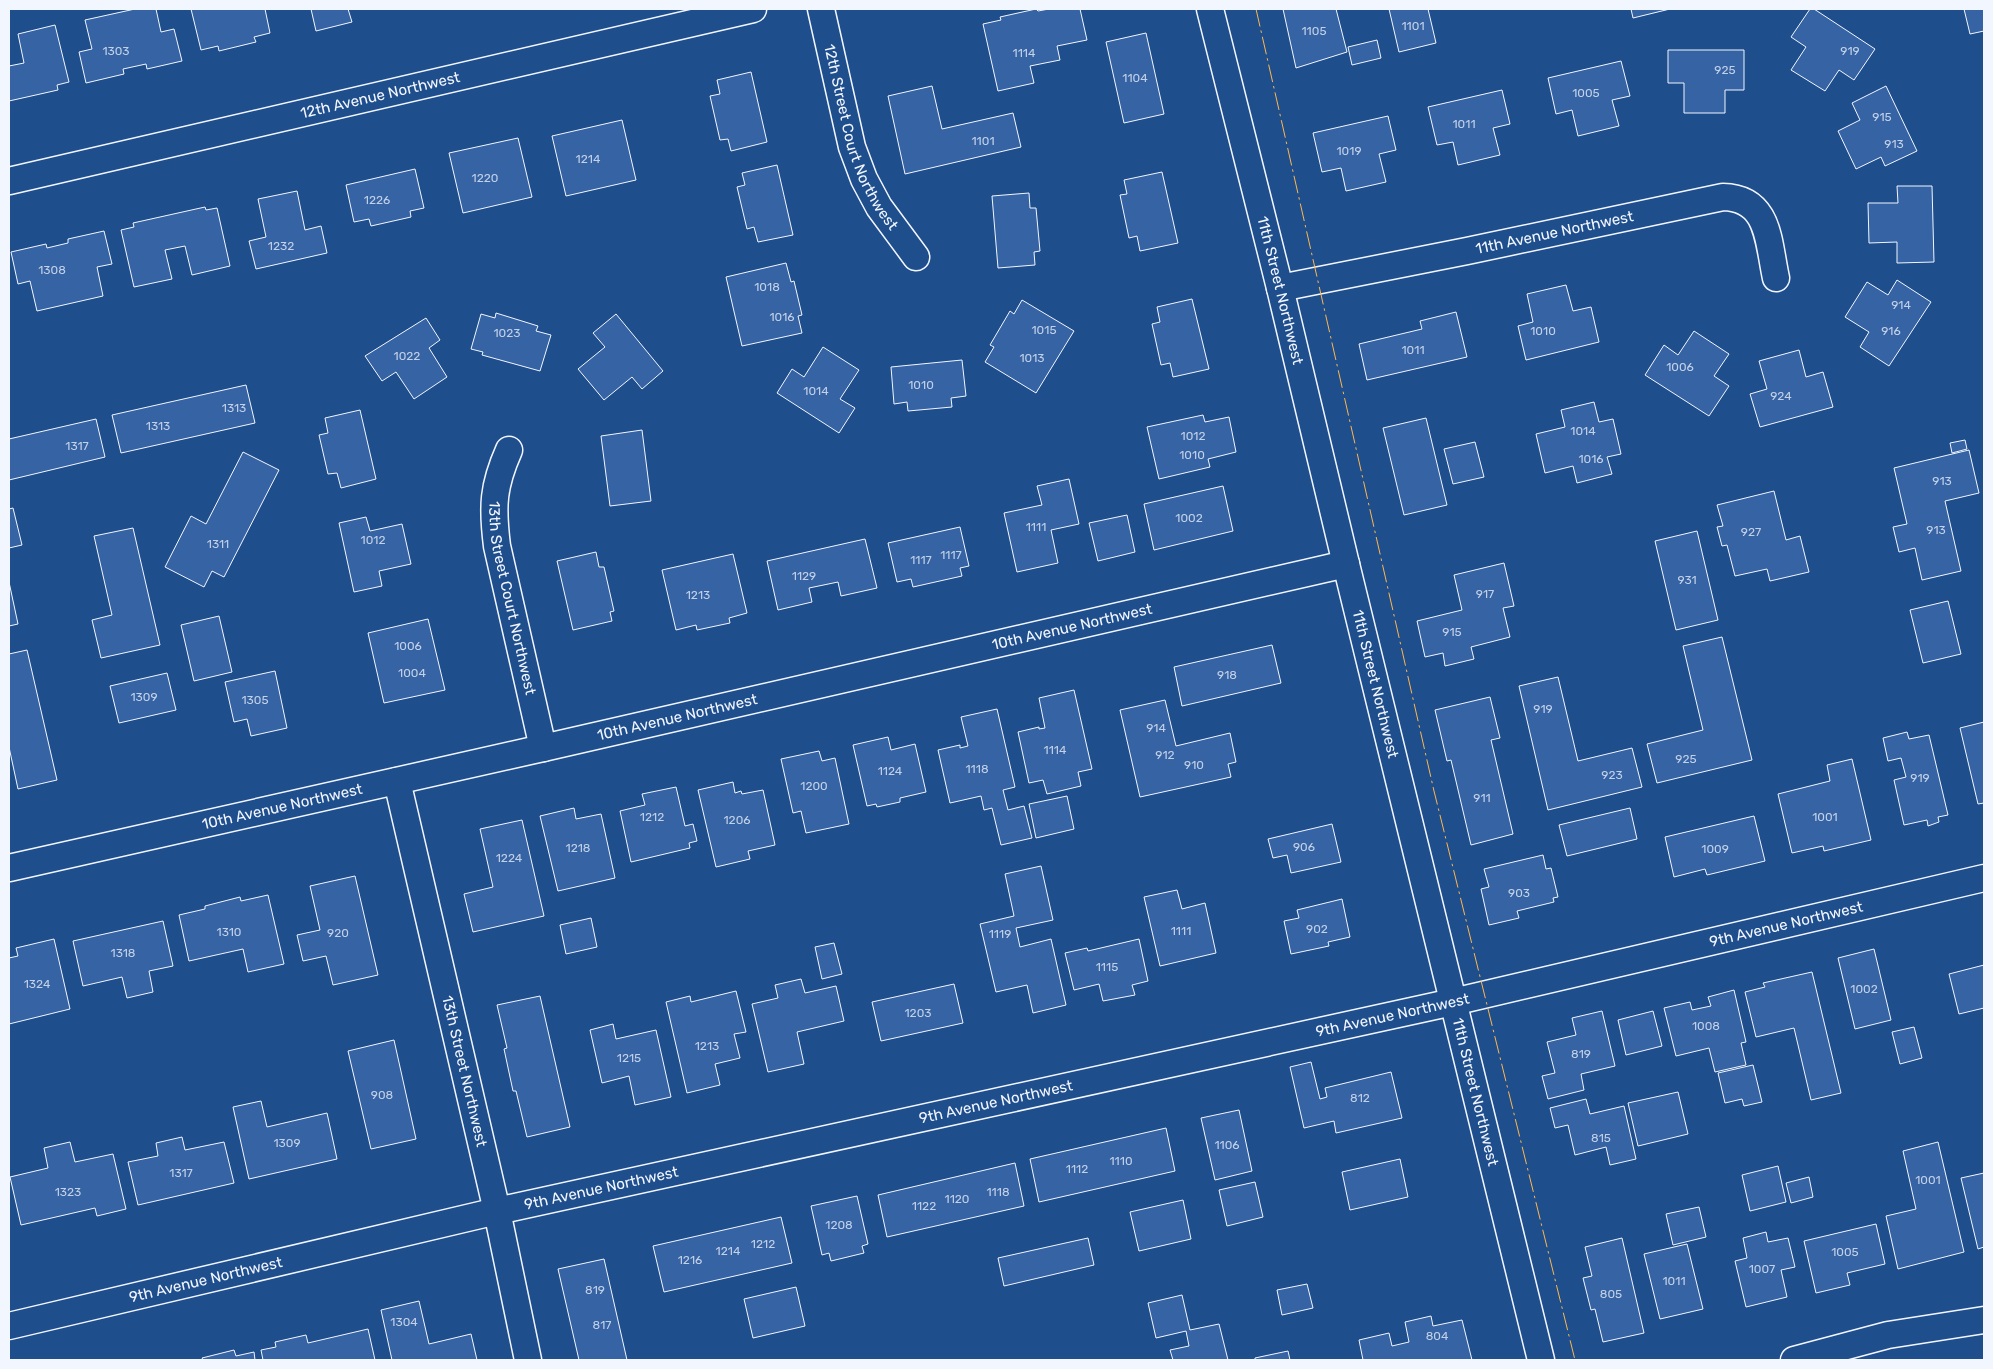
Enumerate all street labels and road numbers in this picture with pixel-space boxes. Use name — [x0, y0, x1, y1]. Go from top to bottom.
street label: 12th Street Court Northwest — [820, 42, 902, 234]
street label: 12th Avenue Northwest — [299, 68, 462, 122]
street label: 11th Avenue Northwest — [1474, 207, 1635, 258]
street label: 11th Street Northwest — [1253, 214, 1307, 366]
street label: 13th Street Court Northwest — [485, 500, 540, 697]
street label: 10th Avenue Northwest — [990, 600, 1154, 654]
street label: 11th Street Northwest — [1349, 608, 1402, 760]
street label: 10th Avenue Northwest — [595, 690, 759, 744]
street label: 10th Avenue Northwest — [200, 780, 364, 833]
street label: 9th Avenue Northwest — [1708, 898, 1865, 951]
street label: 9th Avenue Northwest — [1314, 989, 1471, 1041]
street label: 13th Street Northwest — [438, 994, 491, 1149]
street label: 11th Street Northwest — [1449, 1016, 1502, 1168]
street label: 9th Avenue Northwest — [917, 1076, 1075, 1127]
street label: 9th Avenue Northwest — [523, 1163, 680, 1214]
street label: 9th Avenue Northwest — [127, 1253, 284, 1306]

